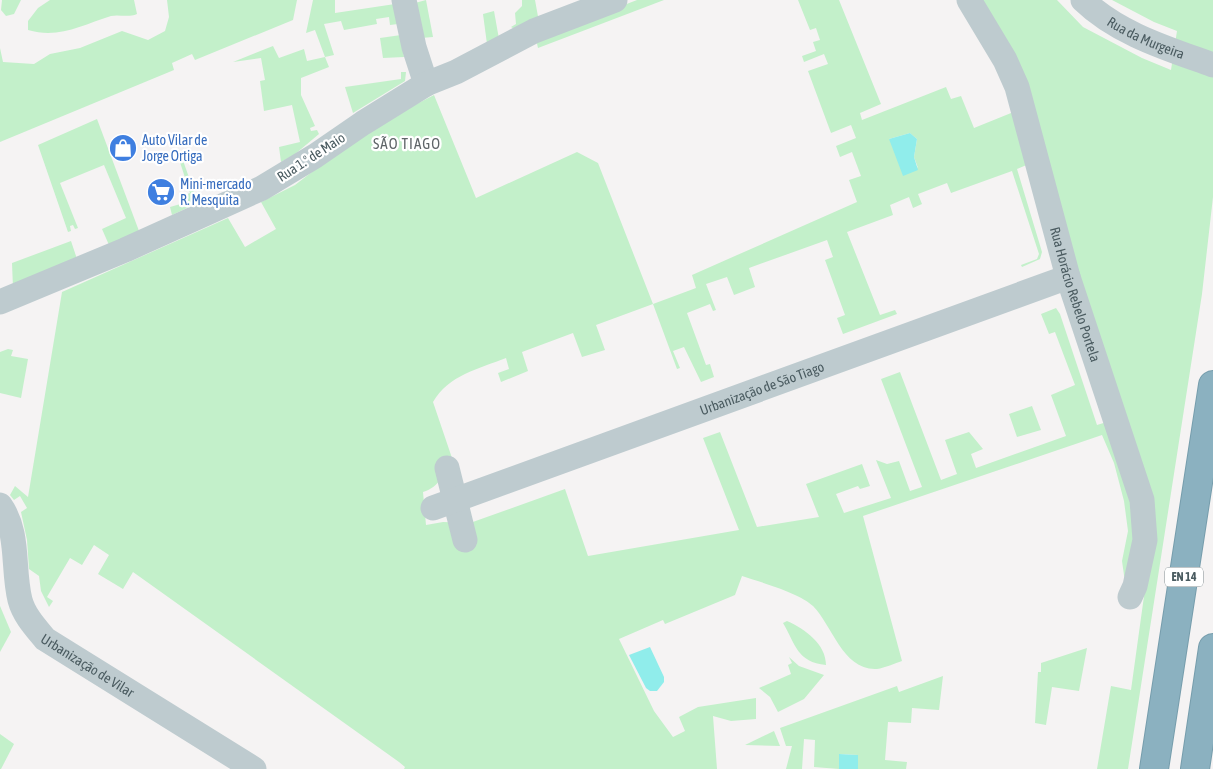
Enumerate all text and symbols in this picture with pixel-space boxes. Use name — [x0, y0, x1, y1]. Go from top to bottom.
street label: Rua da Murgeira — [1104, 13, 1186, 62]
street label: Rua 1.º de Maio — [274, 129, 348, 185]
place label: Auto Vilar de Jorge Ortiga — [142, 132, 207, 164]
shop icon: Auto Vilar de Jorge Ortiga — [108, 133, 138, 163]
district label: SÃO TIAGO — [373, 135, 441, 152]
place label: Mini-mercado R. Mesquita — [180, 176, 252, 208]
supermarket icon: Mini-mercado R. Mesquita — [146, 177, 176, 207]
street label: Rua Horácio Rebelo Portela — [1047, 225, 1104, 364]
street label: Urbanização de São Tiago — [698, 358, 826, 418]
road number: EN 14 — [1165, 568, 1203, 586]
street label: Urbanização de Vilar — [38, 630, 138, 701]

